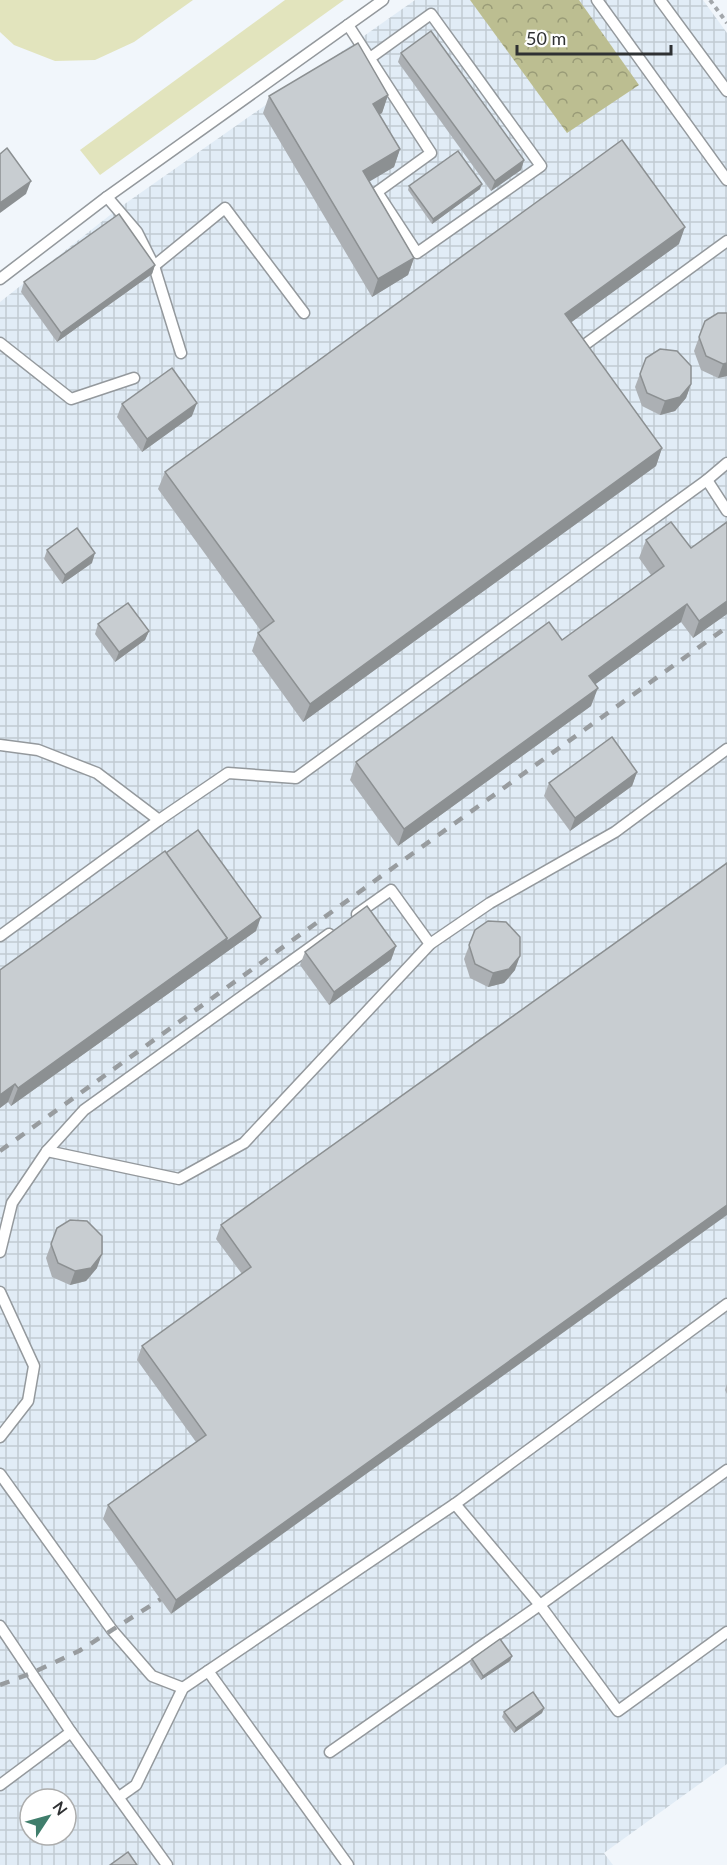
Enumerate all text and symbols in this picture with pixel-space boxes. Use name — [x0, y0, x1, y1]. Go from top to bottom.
scale bar — [517, 18, 672, 56]
text: 50 m — [526, 27, 566, 49]
north arrow — [18, 1787, 78, 1847]
text: N — [49, 1797, 72, 1818]

